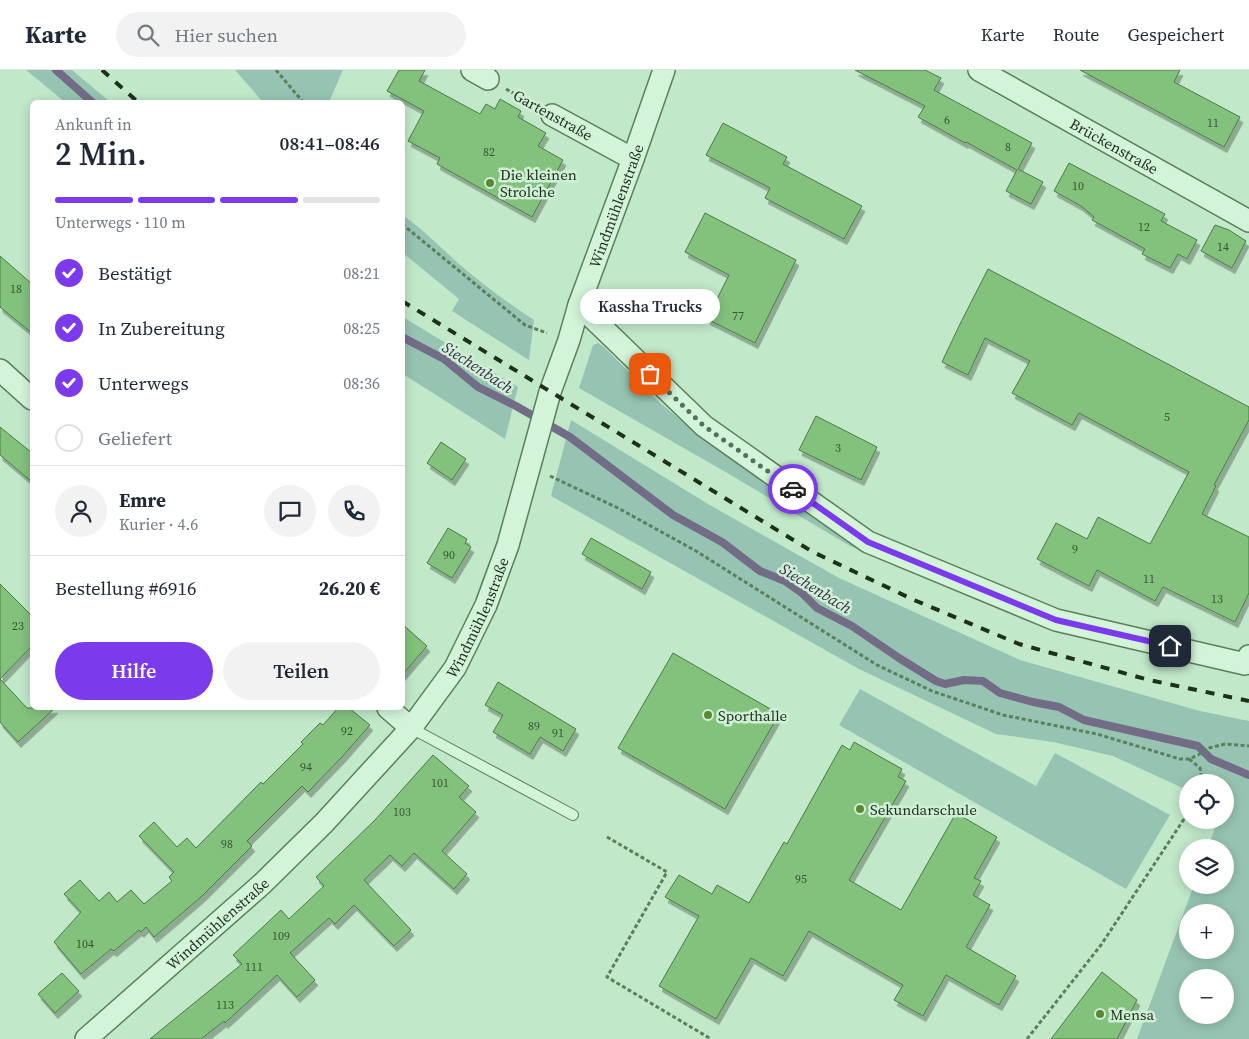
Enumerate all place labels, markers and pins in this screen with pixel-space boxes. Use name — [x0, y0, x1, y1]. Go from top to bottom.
place label: Die kleinen Strolche — [500, 164, 577, 202]
marker: Die kleinen Strolche — [484, 177, 496, 189]
callout: Kassha Trucks — [580, 289, 720, 324]
pin — [629, 353, 671, 395]
pin — [1149, 625, 1191, 667]
place label: Sporthalle — [718, 705, 788, 726]
marker: Sporthalle — [702, 709, 714, 721]
place label: Sekundarschule — [870, 799, 977, 820]
marker: Sekundarschule — [854, 803, 866, 815]
place label: Mensa — [1110, 1004, 1154, 1025]
marker: Mensa — [1094, 1008, 1106, 1020]

